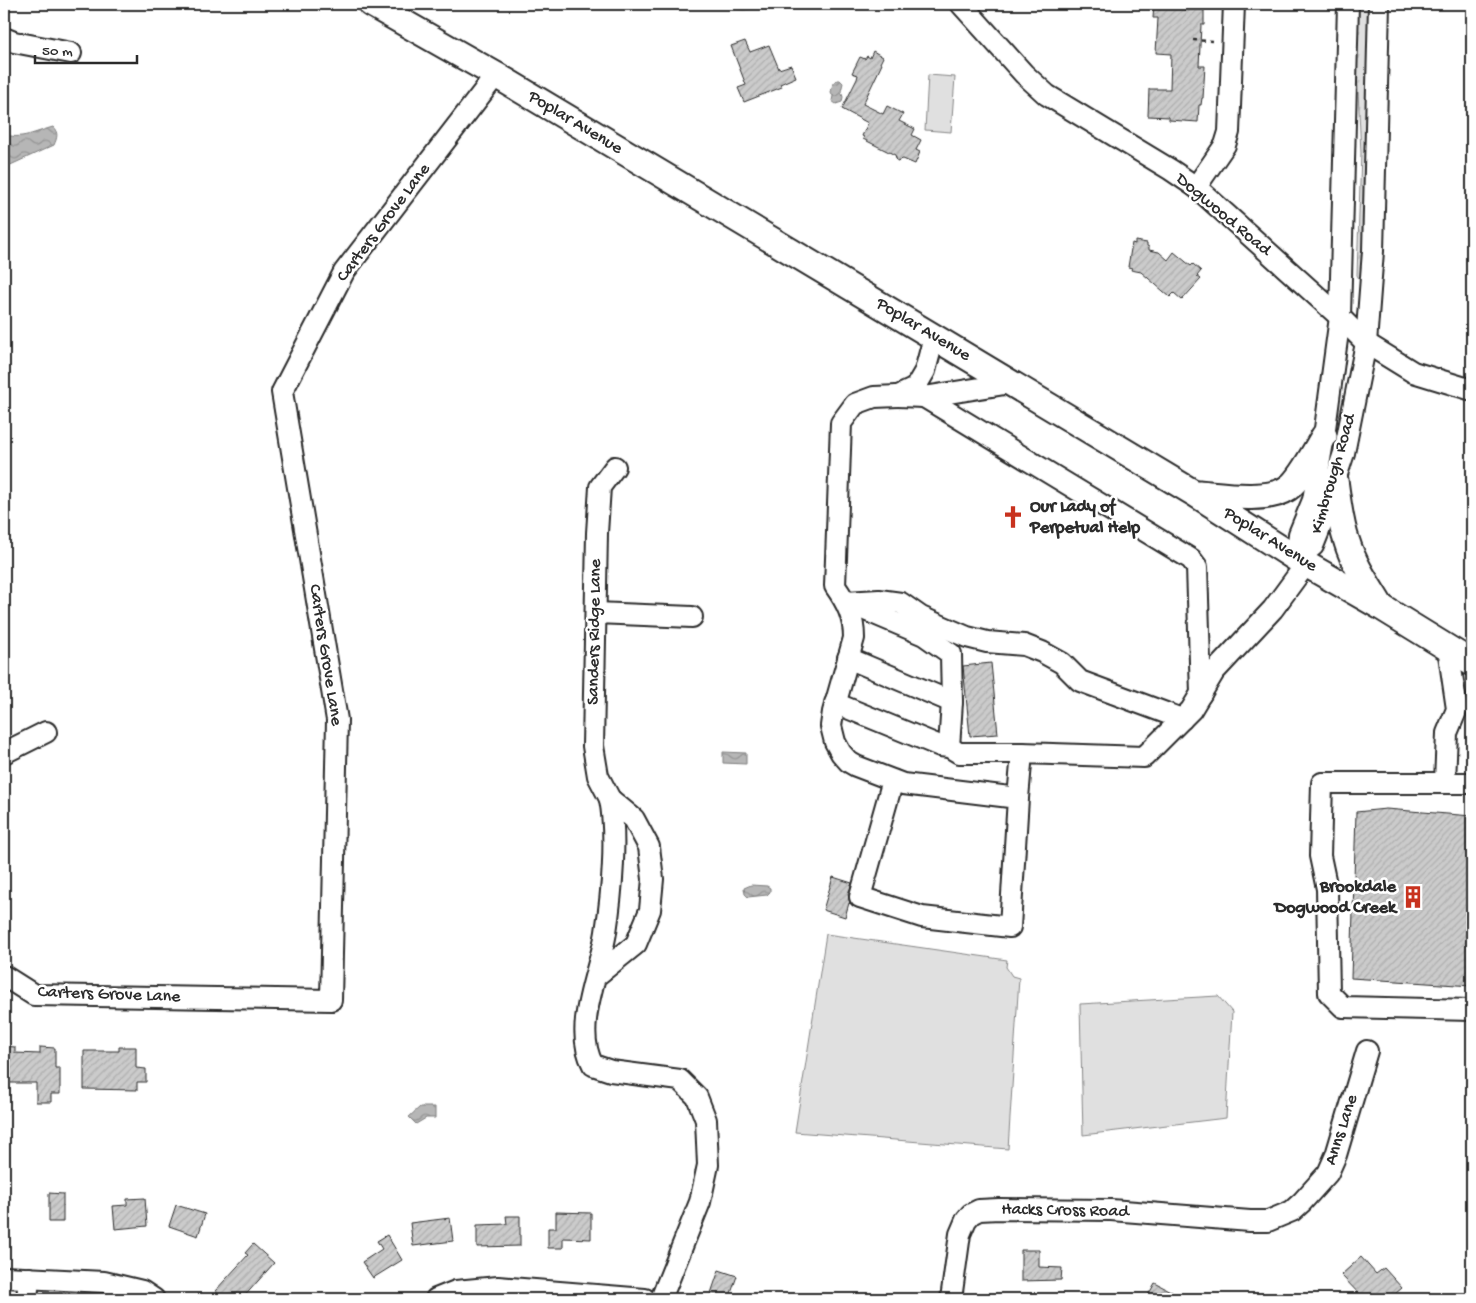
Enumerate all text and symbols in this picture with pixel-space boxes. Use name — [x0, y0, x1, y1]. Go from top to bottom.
scale bar — [35, 32, 138, 64]
text: 50 m — [42, 43, 73, 61]
street label: Poplar Avenue — [523, 86, 627, 160]
street label: Carters Grove Lane — [333, 159, 436, 286]
street label: Dogwood Road — [1170, 168, 1276, 262]
street label: Poplar Avenue — [871, 293, 975, 367]
street label: Kimbrough Road — [1307, 410, 1362, 536]
place label: Our Lady of Perpetual Help — [1029, 497, 1140, 539]
street label: Poplar Avenue — [1218, 502, 1321, 578]
church icon: Our Lady of Perpetual Help — [1000, 504, 1026, 530]
street label: Sanders Ridge Lane — [583, 558, 607, 705]
street label: Carters Grove Lane — [303, 583, 347, 728]
place label: Brookdale Dogwood Creek — [1273, 877, 1398, 919]
building icon: Brookdale Dogwood Creek — [1400, 884, 1426, 910]
street label: Carters Grove Lane — [37, 982, 182, 1008]
street label: Anns Lane — [1321, 1091, 1363, 1168]
street label: Hacks Cross Road — [1001, 1199, 1130, 1223]

